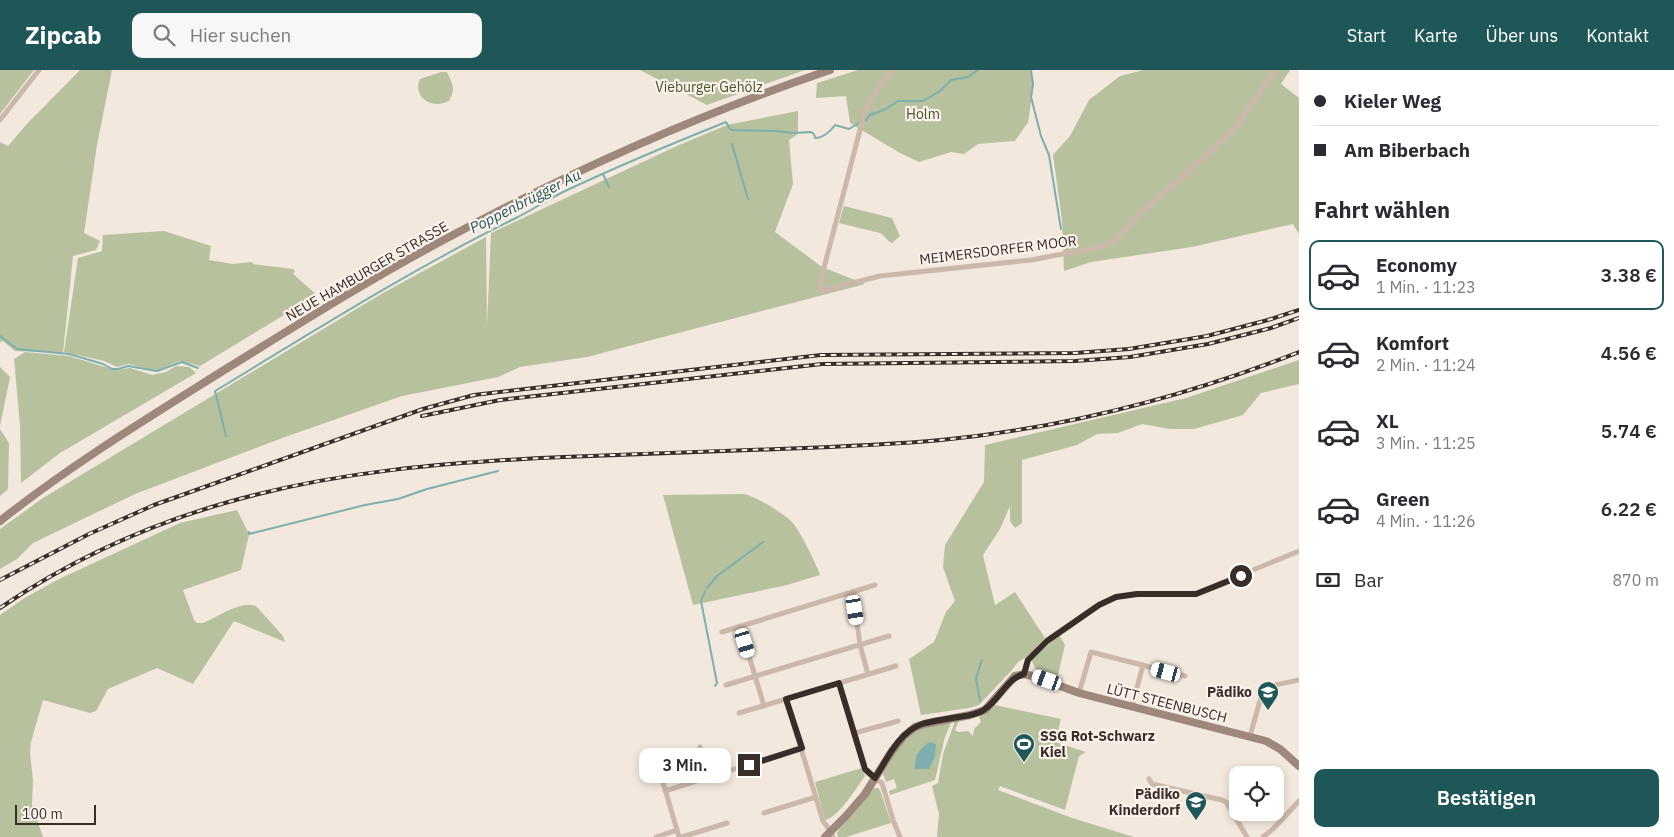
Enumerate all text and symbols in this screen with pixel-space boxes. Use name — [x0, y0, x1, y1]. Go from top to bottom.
search box — [132, 13, 482, 58]
text: Zipcab — [25, 19, 102, 51]
icon: search — [150, 21, 178, 49]
text: Hier suchen — [190, 23, 291, 47]
text: Start — [1347, 24, 1386, 47]
text: Karte — [1414, 24, 1458, 47]
text: Über uns — [1486, 24, 1558, 47]
text: Kontakt — [1586, 24, 1649, 47]
park label: Vieburger Gehölz — [655, 78, 763, 96]
text: Kieler Weg — [1344, 89, 1441, 113]
park label: Holm — [906, 105, 940, 123]
text: Am Biberbach — [1344, 138, 1470, 162]
water label: Poppenbrügger Au — [466, 165, 584, 237]
text: Fahrt wählen — [1314, 195, 1450, 224]
street label: NEUE HAMBURGER STRASSE — [282, 217, 452, 325]
street label: MEIMERSDORFER MOOR — [918, 231, 1078, 269]
icon: car — [1316, 253, 1361, 298]
text: Economy — [1376, 253, 1457, 277]
text: 3.38 € — [1601, 263, 1657, 287]
text: 1 Min. · 11:23 — [1376, 277, 1476, 297]
icon: car — [1316, 331, 1361, 376]
text: Komfort — [1376, 331, 1449, 355]
text: 4.56 € — [1601, 341, 1657, 365]
text: 2 Min. · 11:24 — [1376, 355, 1476, 375]
icon: car — [1316, 409, 1361, 454]
text: XL — [1376, 409, 1399, 433]
text: 5.74 € — [1601, 419, 1657, 443]
text: 3 Min. · 11:25 — [1376, 433, 1476, 453]
icon: car — [1316, 487, 1361, 532]
text: Green — [1376, 487, 1430, 511]
text: 6.22 € — [1601, 497, 1657, 521]
text: 4 Min. · 11:26 — [1376, 511, 1476, 531]
route start — [1230, 565, 1252, 587]
icon: cash — [1314, 566, 1342, 594]
text: Bar — [1354, 568, 1384, 592]
text: 870 m — [1612, 570, 1659, 590]
car — [845, 594, 864, 626]
car — [733, 626, 756, 660]
car — [1149, 661, 1182, 683]
car — [1030, 668, 1063, 692]
street label: LÜTT STEENBUSCH — [1105, 679, 1229, 727]
school or university icon: Pädiko — [1256, 680, 1280, 711]
place label: Pädiko — [1207, 683, 1252, 701]
place label: SSG Rot-Schwarz Kiel — [1040, 727, 1155, 761]
sports icon: SSG Rot-Schwarz Kiel — [1012, 732, 1036, 763]
callout: 3 Min. — [639, 748, 732, 782]
route end — [738, 754, 760, 776]
text: 3 Min. — [662, 755, 708, 775]
map controls — [1229, 766, 1284, 821]
button: locate — [1229, 766, 1284, 821]
button: Bestätigen — [1314, 769, 1659, 827]
place label: Pädiko Kinderdorf — [1109, 785, 1180, 819]
school or university icon: Pädiko Kinderdorf — [1184, 790, 1208, 821]
scale bar — [15, 802, 96, 825]
text: 100 m — [22, 805, 63, 823]

